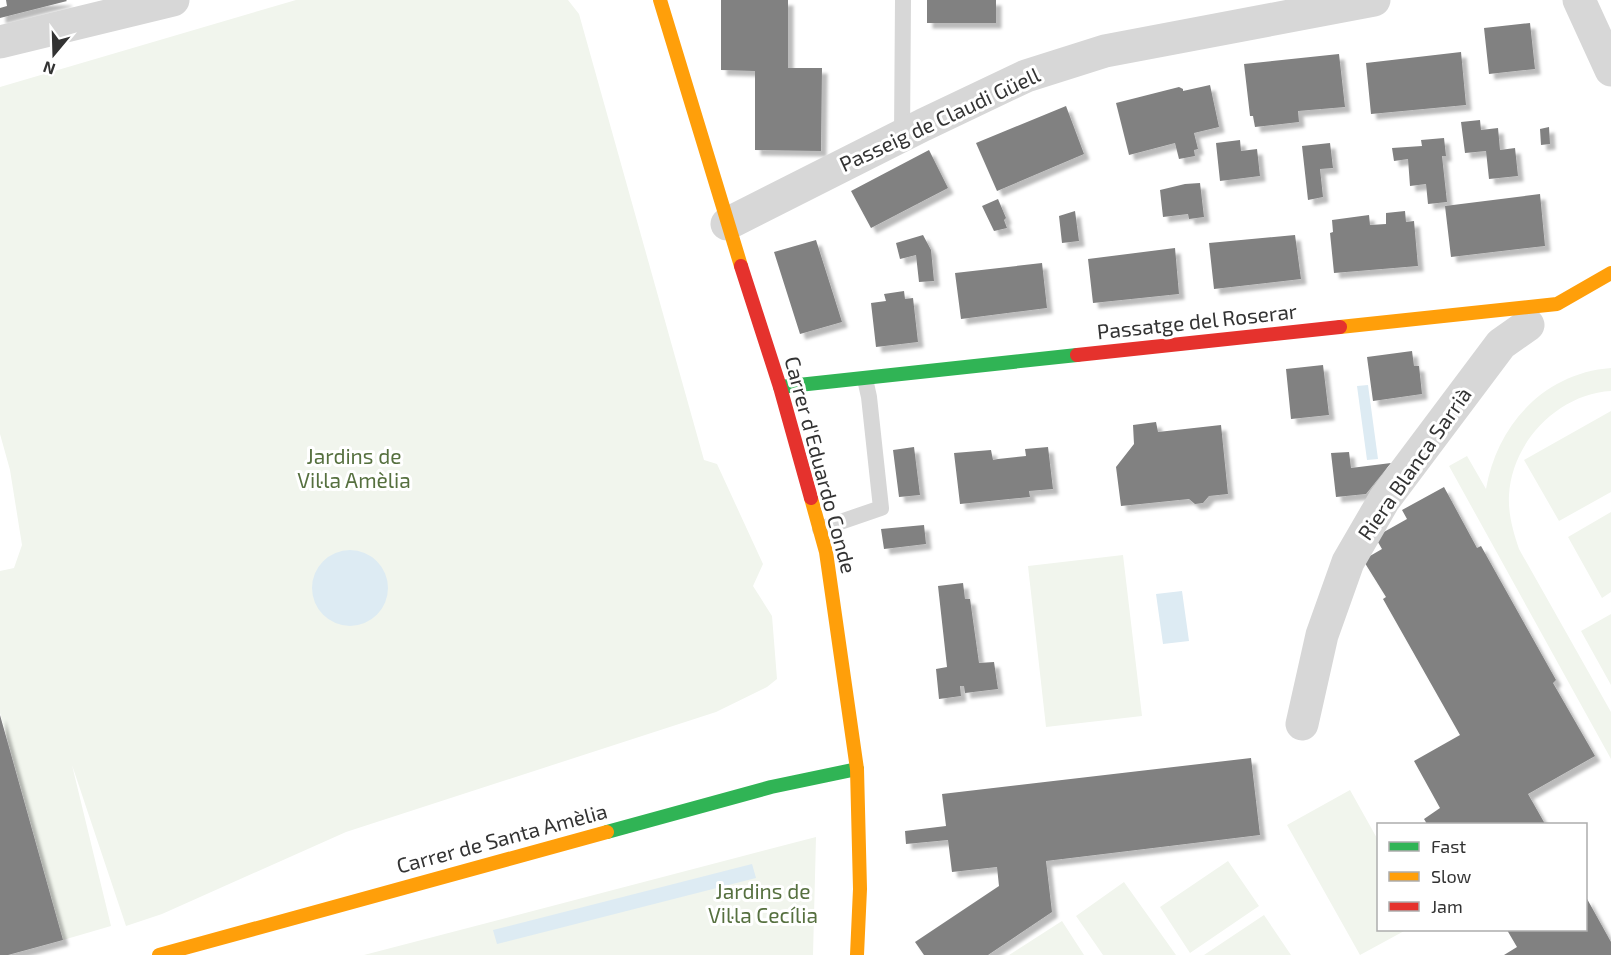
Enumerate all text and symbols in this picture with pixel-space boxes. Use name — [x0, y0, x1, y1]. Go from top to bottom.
north arrow — [24, 24, 84, 84]
text: N — [40, 58, 58, 80]
street label: Passeig de Claudi Güell — [835, 61, 1044, 176]
street label: Passatge del Roserar — [1096, 298, 1299, 343]
street label: Carrer d'Eduardo Conde — [780, 353, 863, 576]
street label: Riera Blanca Sarrià — [1352, 382, 1476, 544]
park label: Jardins de Vil·la Amèlia — [297, 443, 411, 492]
street label: Carrer de Santa Amèlia — [394, 797, 610, 878]
legend — [1377, 823, 1587, 931]
text: Fast — [1431, 835, 1466, 857]
text: Slow — [1431, 865, 1472, 887]
park label: Jardins de Vil·la Cecília — [708, 878, 818, 927]
text: Jam — [1431, 895, 1463, 917]

